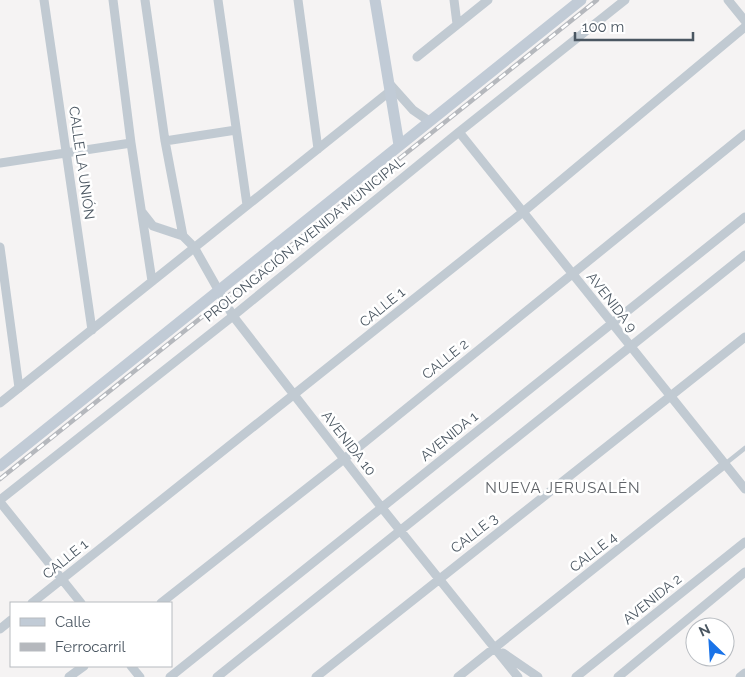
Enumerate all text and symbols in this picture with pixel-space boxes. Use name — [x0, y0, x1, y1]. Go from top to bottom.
scale bar — [575, 10, 692, 42]
text: 100 m — [582, 18, 624, 36]
street label: CALLE LA UNIÓN — [66, 105, 99, 221]
street label: PROLONGACIÓN AVENIDA MUNICIPAL — [200, 152, 407, 325]
street label: AVENIDA 9 — [584, 269, 640, 335]
street label: CALLE 1 — [356, 284, 408, 330]
street label: CALLE 2 — [419, 336, 471, 382]
street label: AVENIDA 10 — [319, 407, 379, 479]
street label: AVENIDA 1 — [417, 408, 481, 464]
district label: NUEVA JERUSALÉN — [485, 479, 641, 497]
street label: CALLE 3 — [447, 510, 501, 556]
street label: CALLE 4 — [566, 529, 620, 575]
street label: CALLE 1 — [39, 536, 91, 582]
street label: AVENIDA 2 — [620, 571, 684, 627]
legend — [10, 602, 172, 667]
text: Calle — [55, 613, 91, 631]
north arrow — [685, 617, 735, 667]
text: N — [696, 621, 713, 640]
text: Ferrocarril — [55, 638, 127, 656]

